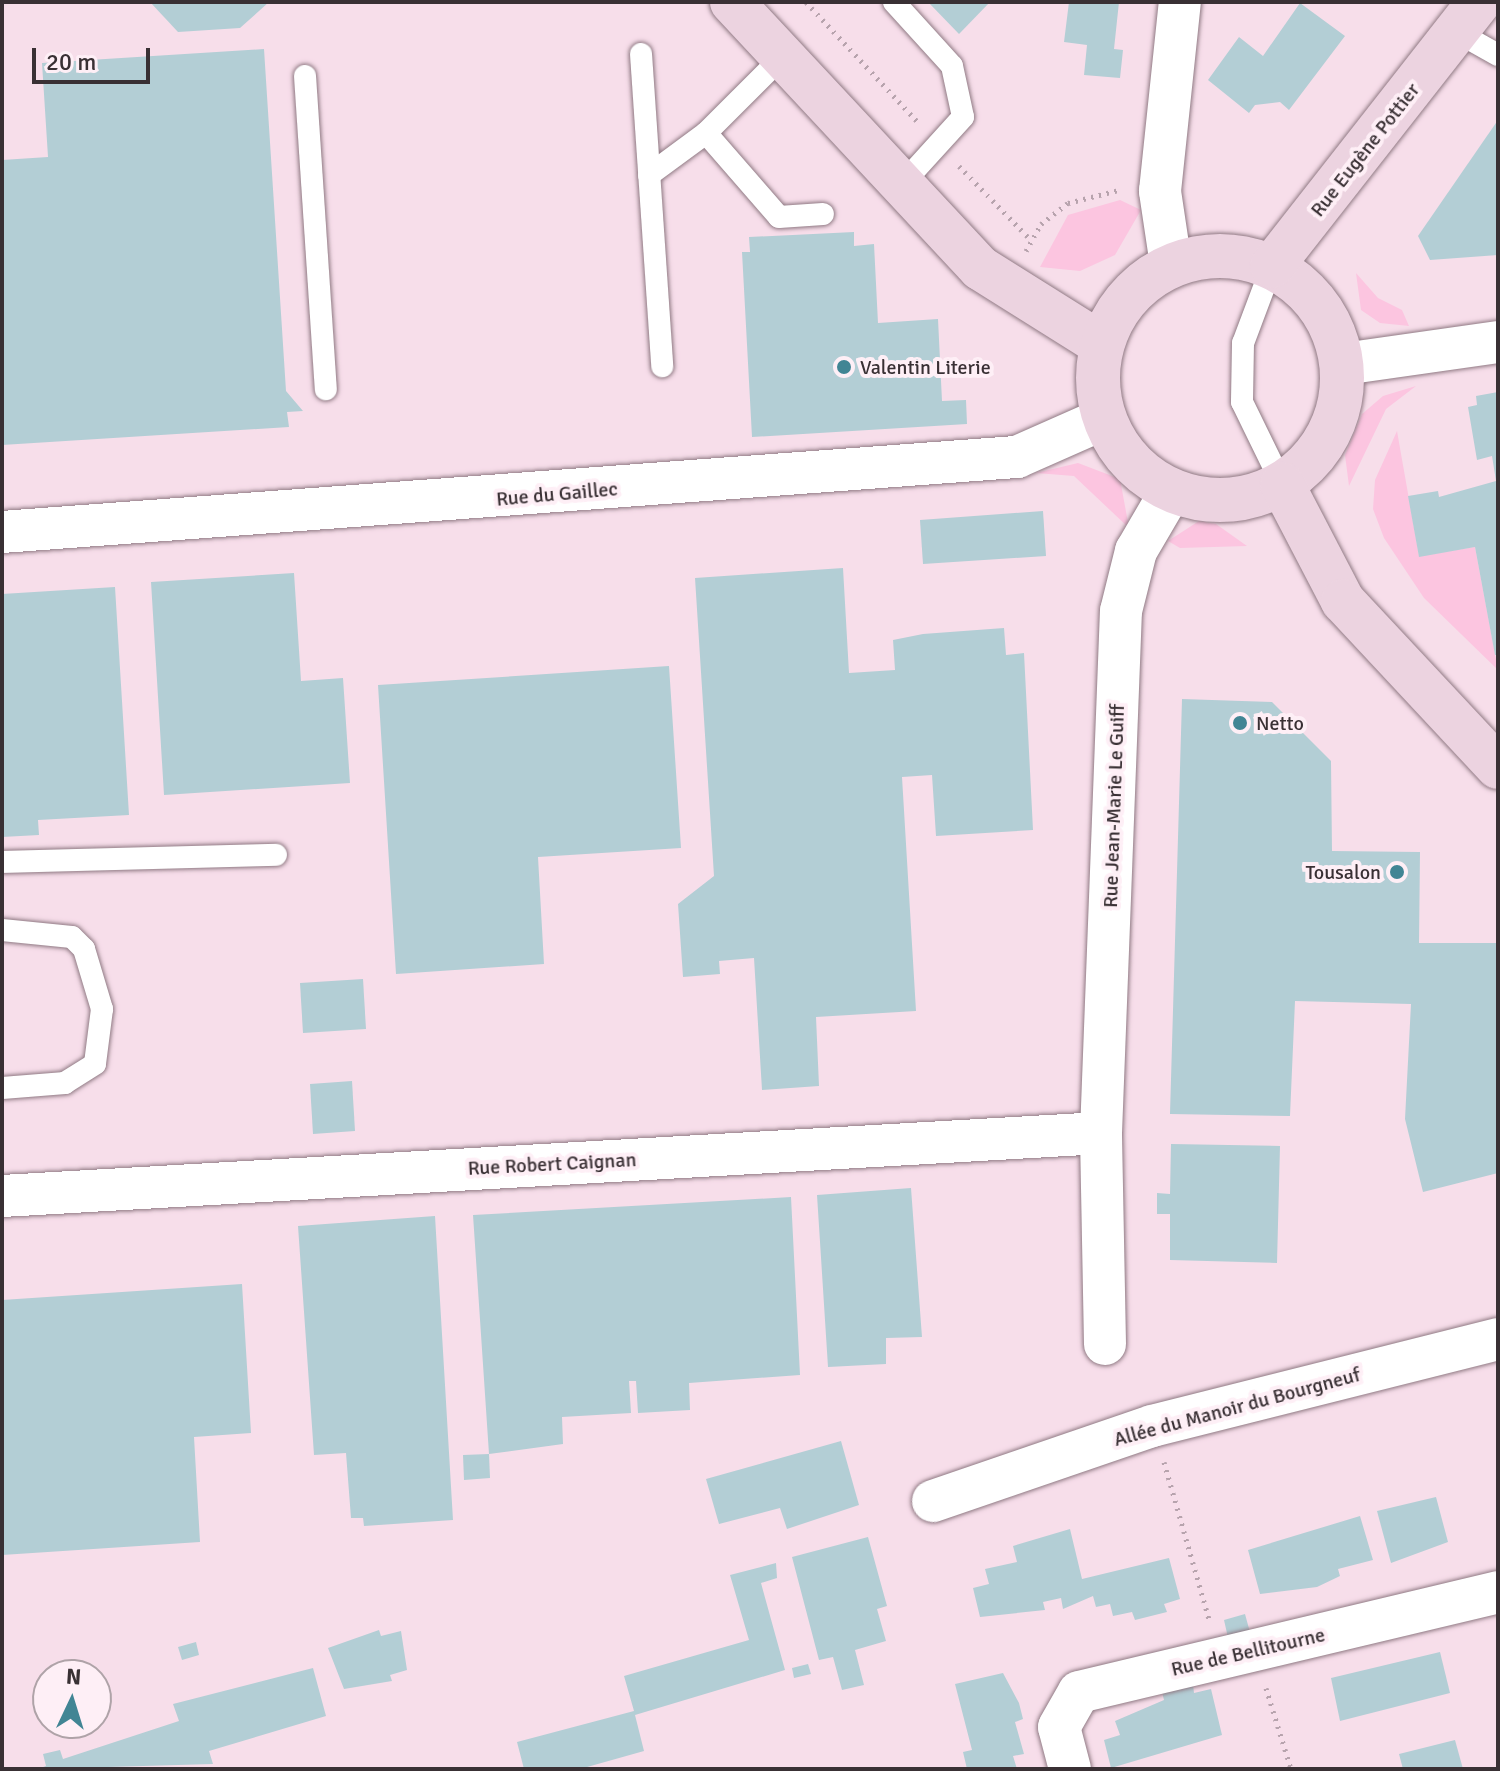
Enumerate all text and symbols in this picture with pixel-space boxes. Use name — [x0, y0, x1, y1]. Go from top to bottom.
scale bar — [36, 32, 154, 82]
text: 20 m — [46, 47, 96, 77]
street label: Rue Eugène Pottier — [1305, 78, 1425, 222]
place label: Valentin Literie — [860, 355, 991, 379]
marker: Valentin Literie — [835, 358, 853, 376]
street label: Rue du Gaillec — [495, 477, 619, 511]
street label: Rue Jean-Marie Le Guiff — [1098, 704, 1130, 908]
place label: Netto — [1256, 711, 1304, 735]
marker: Netto — [1231, 714, 1249, 732]
place label: Tousalon — [1306, 860, 1381, 884]
marker: Tousalon — [1388, 863, 1406, 881]
street label: Rue Robert Caignan — [467, 1148, 637, 1180]
street label: Allée du Manoir du Bourgneuf — [1111, 1363, 1363, 1451]
street label: Rue de Bellitourne — [1169, 1623, 1327, 1681]
north arrow — [32, 1659, 112, 1739]
text: N — [65, 1663, 82, 1691]

